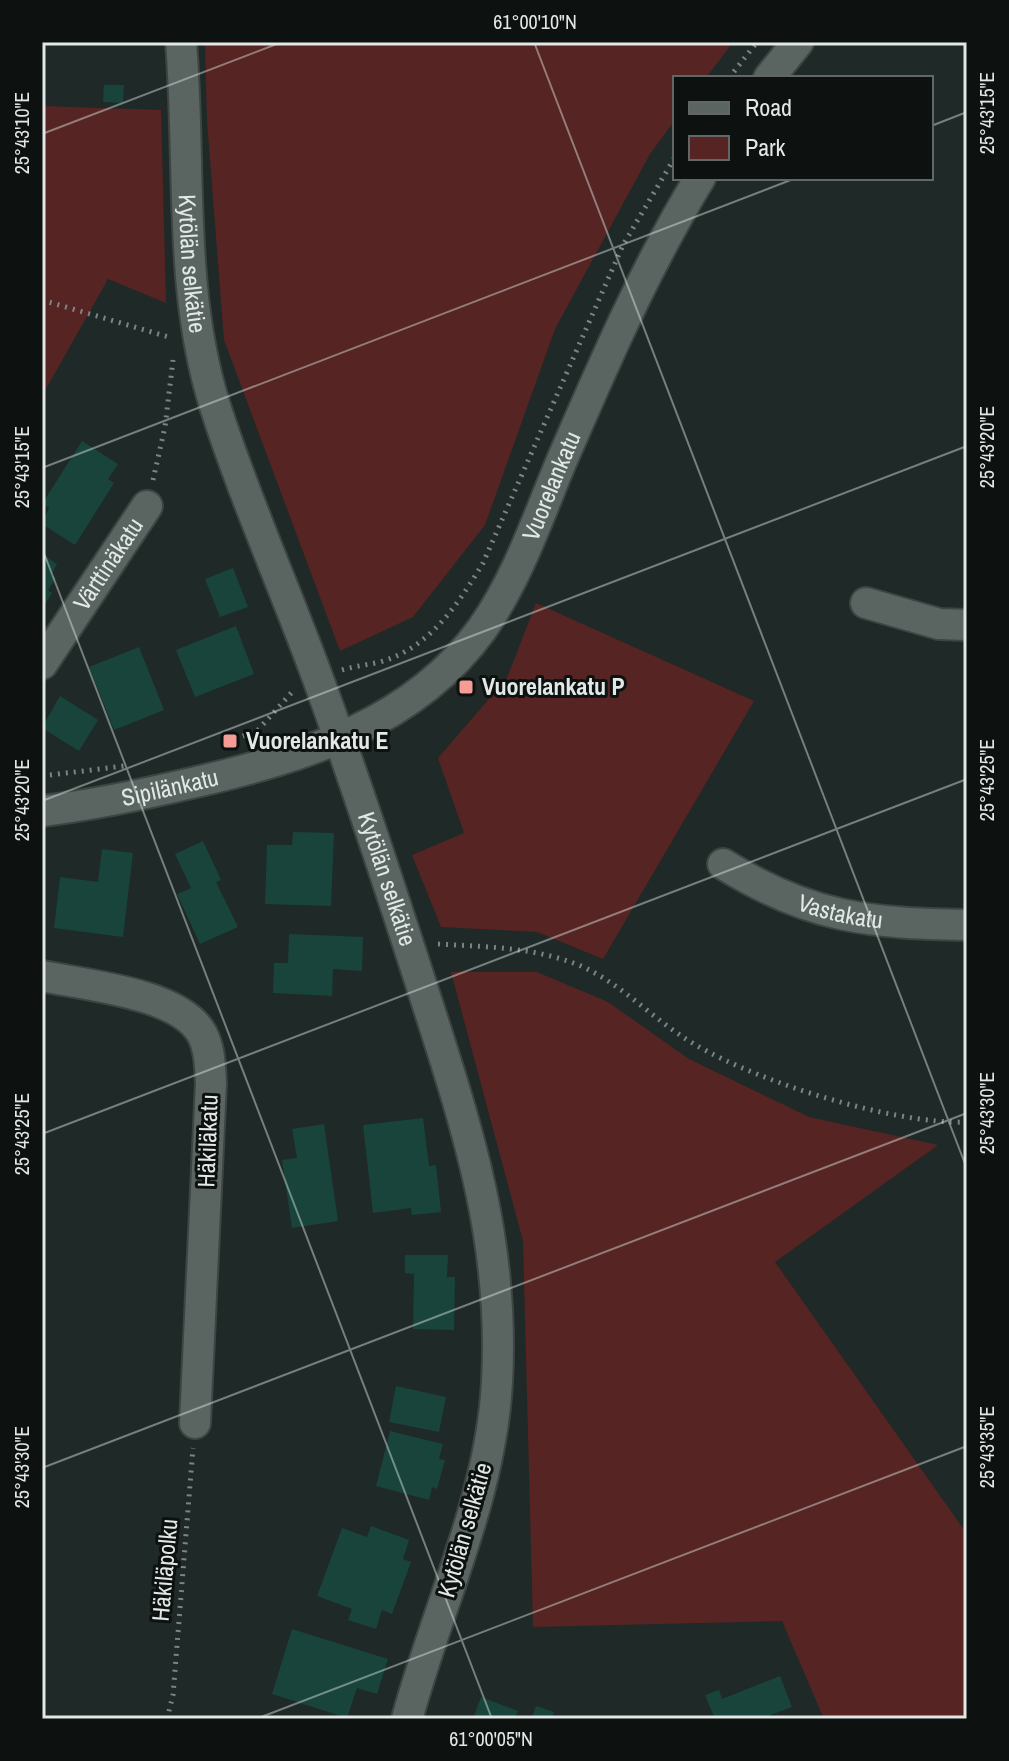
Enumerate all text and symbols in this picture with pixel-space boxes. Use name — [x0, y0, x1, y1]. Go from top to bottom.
text: 61°00'10"N — [493, 8, 577, 35]
text: 25°43'15"E — [973, 72, 1000, 154]
legend — [673, 76, 933, 180]
text: Road — [745, 91, 792, 123]
text: 25°43'10"E — [8, 92, 35, 174]
text: Park — [745, 131, 786, 163]
street label: Kytölän selkätie — [172, 194, 215, 335]
text: 25°43'20"E — [973, 406, 1000, 488]
text: 25°43'15"E — [8, 426, 35, 508]
street label: Vuorelankatu — [514, 426, 588, 545]
street label: Värttinäkatu — [65, 511, 150, 616]
place label: Vuorelankatu P — [482, 670, 625, 702]
marker: Vuorelankatu P — [457, 678, 475, 696]
place label: Vuorelankatu E — [246, 724, 389, 756]
marker: Vuorelankatu E — [221, 732, 239, 750]
text: 25°43'25"E — [973, 739, 1000, 821]
text: 25°43'20"E — [8, 759, 35, 841]
street label: Sipilänkatu — [118, 760, 221, 813]
street label: Kytölän selkätie — [351, 807, 425, 950]
street label: Vastakatu — [794, 886, 885, 936]
text: 25°43'30"E — [973, 1072, 1000, 1154]
text: 25°43'25"E — [8, 1093, 35, 1175]
street label: Häkiläkatu — [189, 1094, 225, 1188]
text: 25°43'35"E — [973, 1406, 1000, 1488]
text: 25°43'30"E — [8, 1426, 35, 1508]
street label: Kytölän selkätie — [430, 1459, 499, 1601]
street label: Häkiläpolku — [144, 1517, 184, 1623]
text: 61°00'05"N — [449, 1725, 533, 1752]

